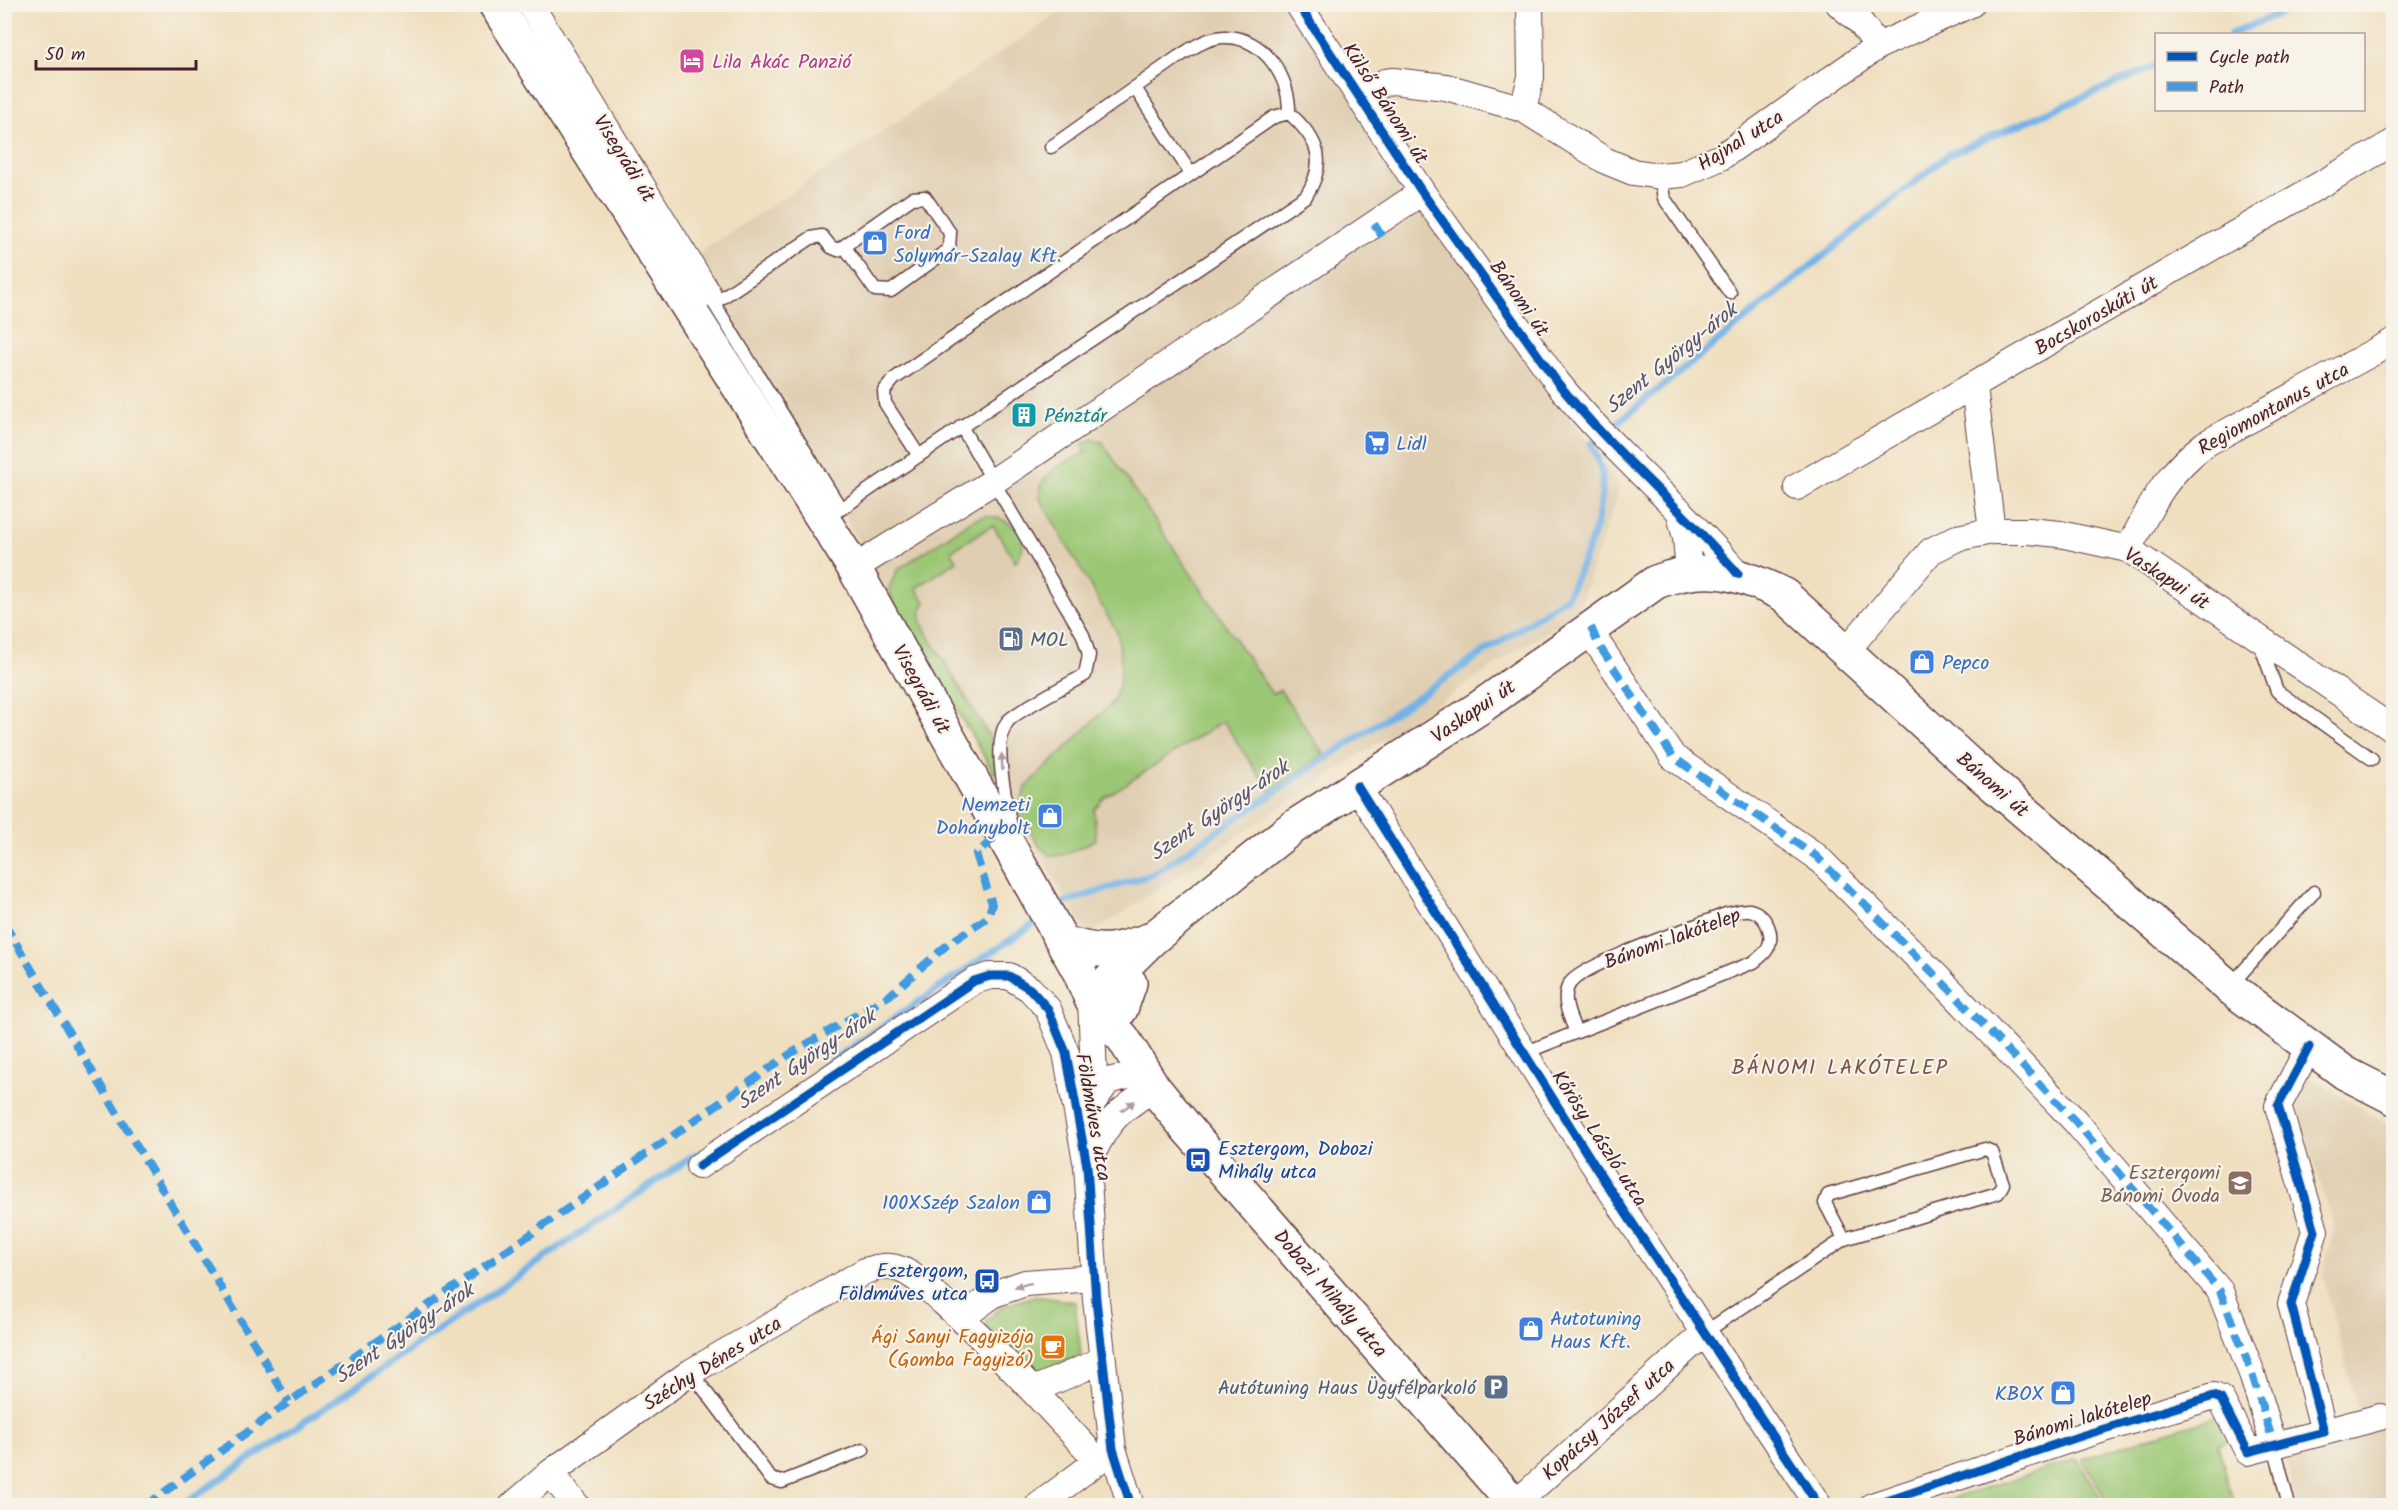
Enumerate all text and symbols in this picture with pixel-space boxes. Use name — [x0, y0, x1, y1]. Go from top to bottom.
scale bar — [36, 33, 196, 71]
legend — [2155, 33, 2365, 111]
street label: Külső Bánomi út — [1333, 37, 1436, 172]
text: 50 m — [45, 41, 85, 70]
text: Cycle path — [2209, 44, 2290, 73]
hotel icon: Lila Akác Panzió — [677, 46, 707, 76]
place label: Lila Akác Panzió — [712, 47, 852, 79]
text: Path — [2209, 74, 2244, 103]
street label: Hajnal utca — [1692, 103, 1790, 181]
street label: Visegrádi út — [584, 109, 663, 210]
place label: Ford Solymár-Szalay Kft. — [894, 218, 1061, 273]
shop icon: Ford Solymár-Szalay Kft. — [860, 228, 890, 258]
street label: Bánomi út — [1480, 254, 1557, 345]
street label: Bocskoroskúti út — [2029, 268, 2165, 365]
water label: Szent György-árok — [1598, 293, 1748, 423]
street label: Regiomontanus utca — [2192, 355, 2356, 465]
building icon: Pénztár — [1009, 400, 1039, 430]
place label: Pénztár — [1044, 401, 1108, 433]
supermarket icon: Lidl — [1362, 428, 1392, 458]
place label: Lidl — [1396, 429, 1427, 461]
street label: Vaskapui út — [2117, 540, 2215, 620]
fuel station icon: MOL — [996, 624, 1026, 654]
place label: MOL — [1030, 625, 1069, 657]
street label: Visegrádi út — [882, 639, 958, 741]
shop icon: Pepco — [1907, 647, 1937, 677]
place label: Pepco — [1942, 648, 1989, 680]
street label: Vaskapui út — [1425, 672, 1523, 753]
street label: Bánomi út — [1948, 745, 2036, 827]
water label: Szent György-árok — [1143, 750, 1299, 870]
one-way arrow — [998, 752, 1007, 771]
place label: Nemzeti Dohánybolt — [936, 790, 1031, 845]
shop icon: Nemzeti Dohánybolt — [1035, 801, 1065, 831]
street label: Bánomi lakótelep — [1600, 900, 1746, 979]
water label: Szent György-árok — [730, 999, 886, 1119]
street label: Földműves utca — [1065, 1051, 1119, 1184]
district label: BÁNOMI LAKÓTELEP — [1732, 1052, 1948, 1085]
street label: Kőrösy László utca — [1542, 1064, 1655, 1214]
one-way arrow — [1120, 1100, 1136, 1113]
place label: Esztergom, Dobozi Mihály utca — [1218, 1134, 1374, 1189]
bus stop icon: Esztergom, Dobozi Mihály utca — [1183, 1145, 1213, 1175]
place label: Esztergomi Bánomi Óvoda — [2100, 1158, 2221, 1213]
school or university icon: Esztergomi Bánomi Óvoda — [2225, 1168, 2255, 1198]
shop icon: 100XSzép Szalon — [1024, 1187, 1054, 1217]
place label: 100XSzép Szalon — [882, 1188, 1020, 1220]
street label: Dobozi Mihály utca — [1264, 1223, 1395, 1366]
place label: Esztergom, Földműves utca — [839, 1256, 968, 1311]
bus stop icon: Esztergom, Földműves utca — [972, 1266, 1002, 1296]
water label: Szent György-árok — [328, 1273, 484, 1393]
one-way arrow — [1014, 1281, 1032, 1290]
place label: Autotuning Haus Kft. — [1550, 1304, 1642, 1359]
street label: Széchy Dénes utca — [637, 1309, 789, 1420]
shop icon: Autotuning Haus Kft. — [1516, 1314, 1546, 1344]
place label: Ági Sanyi Fagyizója (Gomba Fagyizó) — [871, 1322, 1034, 1377]
cafe icon: Ági Sanyi Fagyizója (Gomba Fagyizó) — [1038, 1332, 1068, 1362]
street label: Kopácsy József utca — [1535, 1352, 1683, 1489]
parking icon: Autótuning Haus Ügyfélparkoló — [1481, 1372, 1511, 1402]
place label: Autótuning Haus Ügyfélparkoló — [1218, 1373, 1477, 1405]
shop icon: KBOX — [2048, 1378, 2078, 1408]
place label: KBOX — [1995, 1379, 2045, 1411]
street label: Bánomi lakótelep — [2009, 1384, 2156, 1456]

